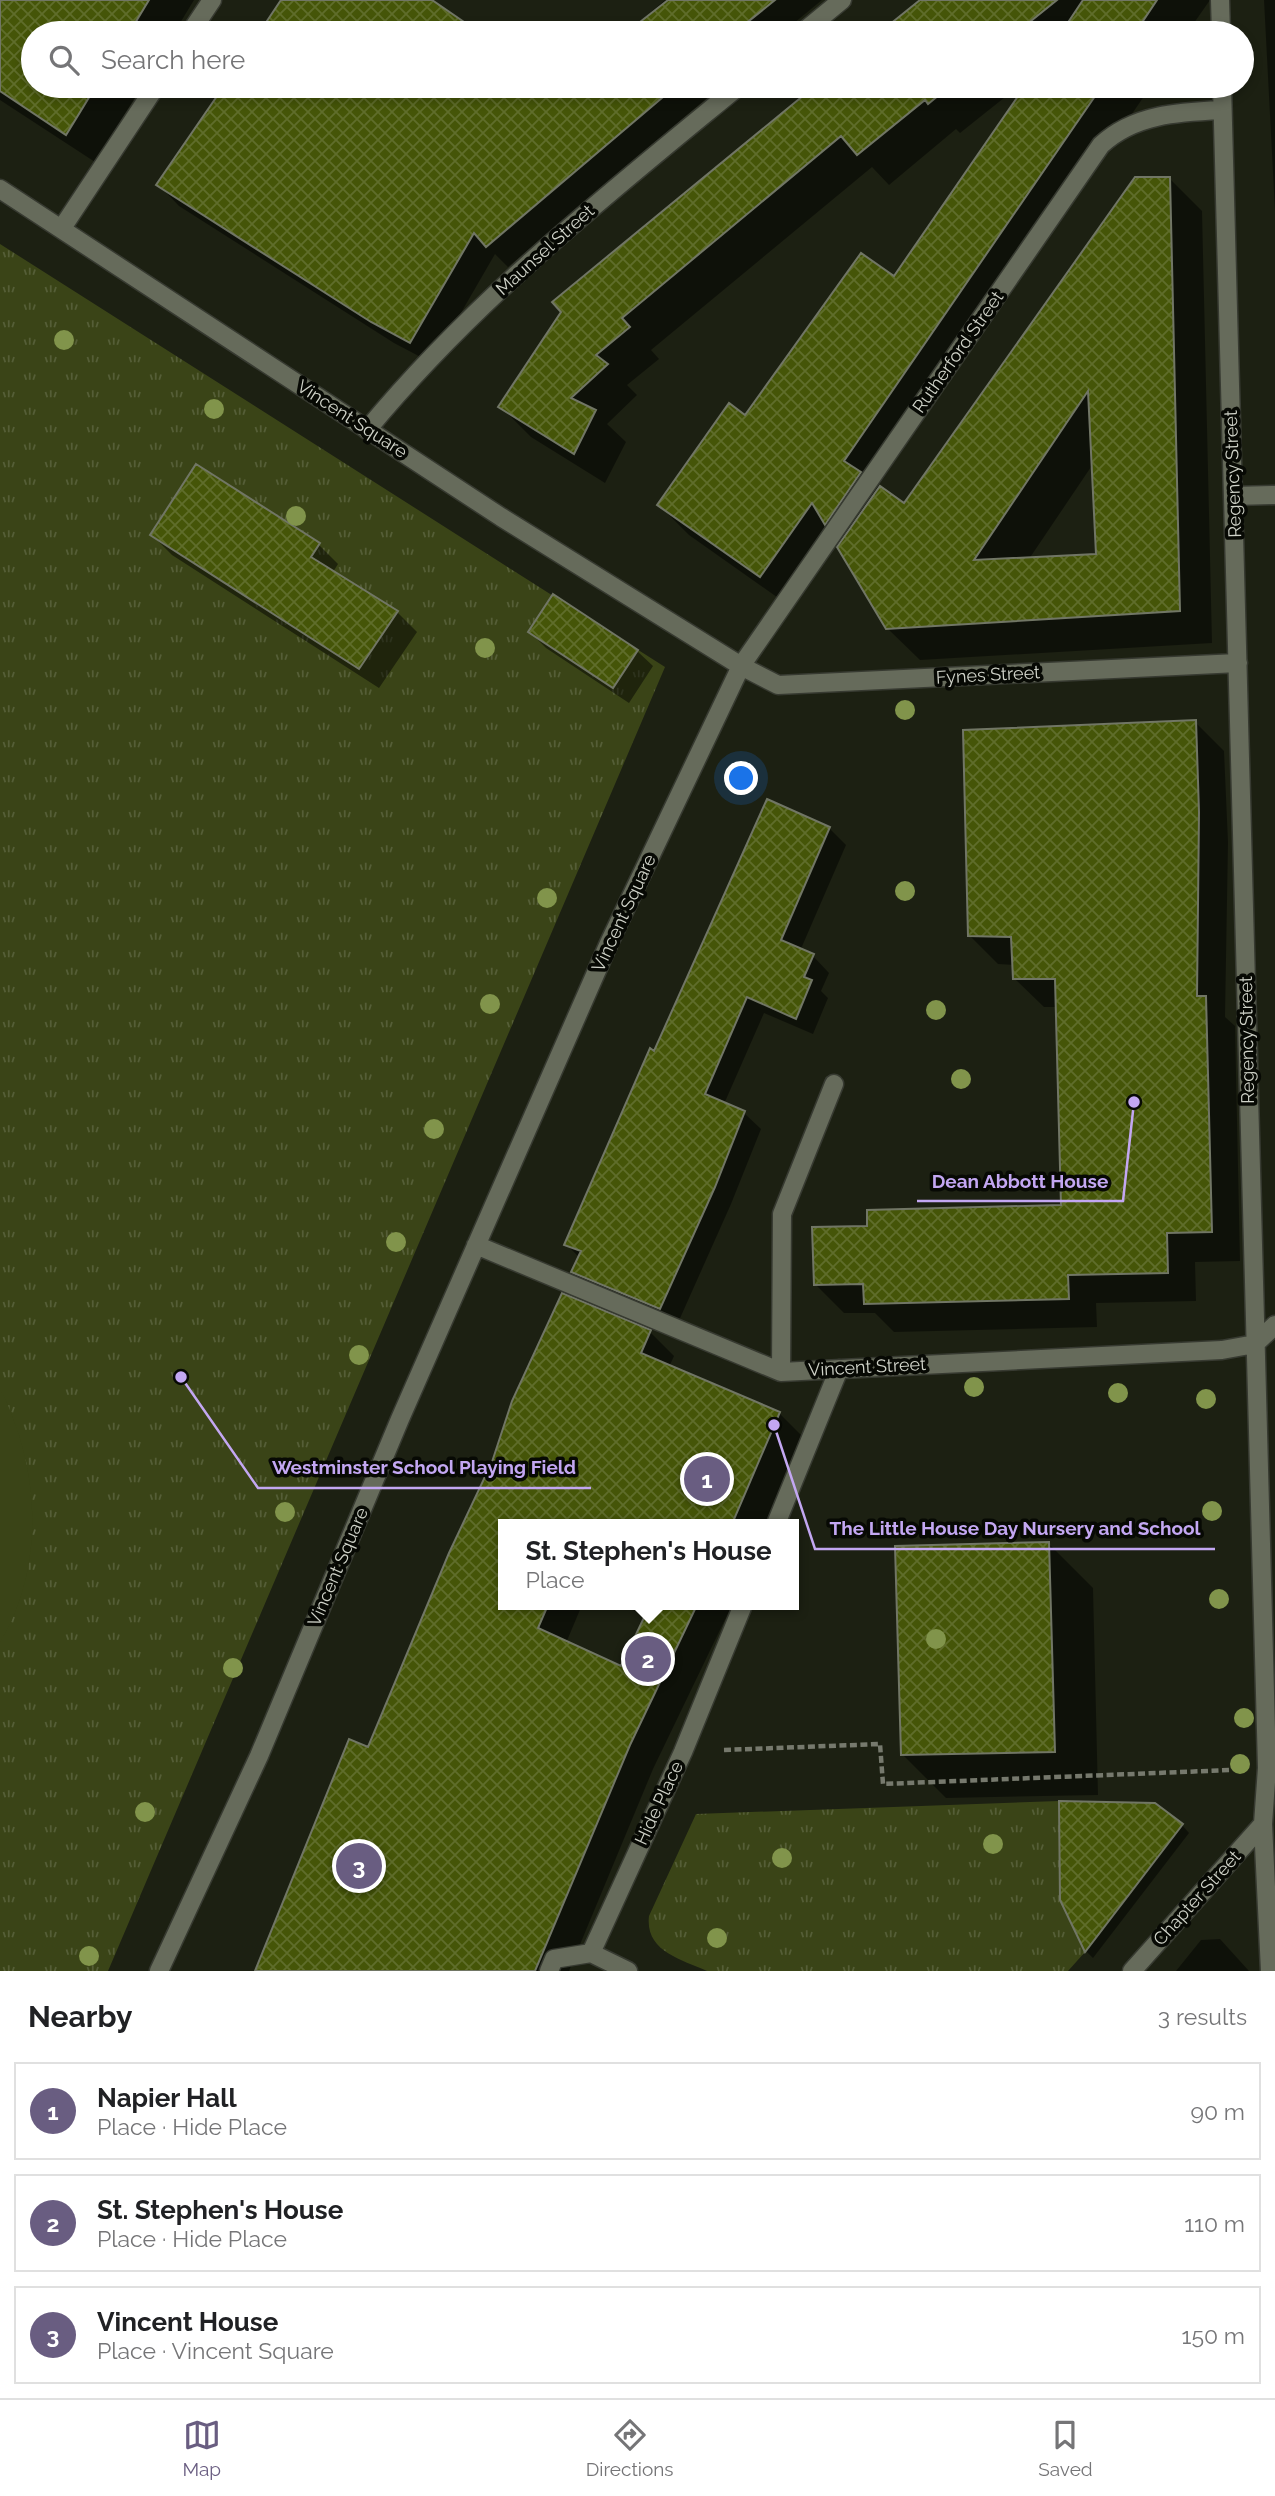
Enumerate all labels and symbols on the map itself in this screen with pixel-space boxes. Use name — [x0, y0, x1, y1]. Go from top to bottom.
street label: Maunsel Street — [491, 200, 598, 299]
street label: Rutherford Street — [908, 287, 1007, 417]
street label: Vincent Square — [293, 375, 412, 462]
street label: Regency Street — [1220, 410, 1245, 538]
street label: Fynes Street — [935, 661, 1041, 688]
your location — [724, 761, 758, 795]
street label: Vincent Square — [587, 850, 660, 975]
street label: Regency Street — [1235, 976, 1258, 1104]
callout: Dean Abbott House — [917, 1161, 1123, 1201]
text: Dean Abbott House — [932, 1170, 1108, 1192]
street label: Vincent Street — [808, 1353, 926, 1380]
callout: Westminster School Playing Field — [258, 1448, 591, 1488]
pin: 1 — [684, 1453, 730, 1505]
text: Westminster School Playing Field — [272, 1456, 576, 1478]
street label: Vincent Square — [303, 1504, 372, 1629]
callout: The Little House Day Nursery and School — [815, 1509, 1215, 1549]
text: The Little House Day Nursery and School — [829, 1517, 1202, 1539]
pin: 2 — [625, 1633, 671, 1685]
street label: Hide Place — [630, 1757, 687, 1848]
pin: 3 — [336, 1840, 382, 1892]
street label: Chapter Street — [1149, 1846, 1245, 1949]

